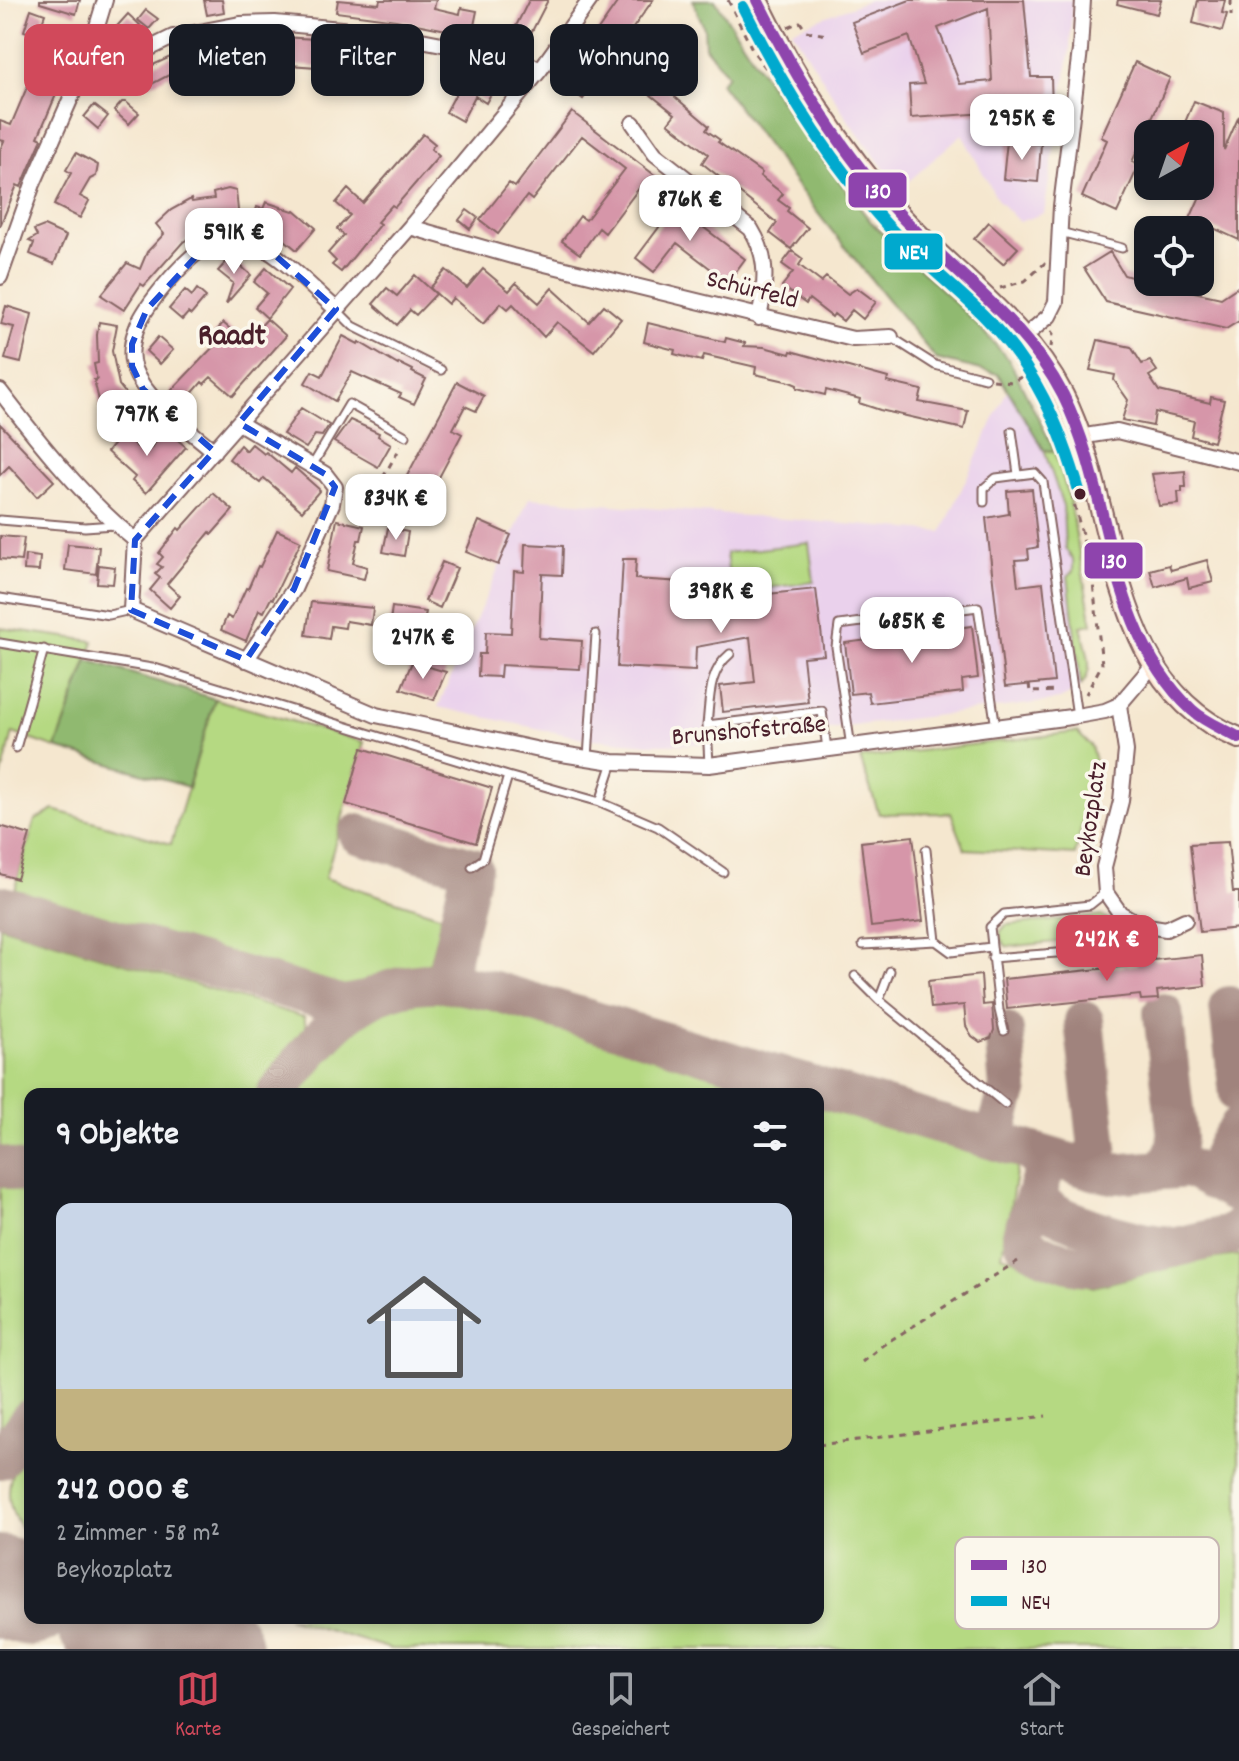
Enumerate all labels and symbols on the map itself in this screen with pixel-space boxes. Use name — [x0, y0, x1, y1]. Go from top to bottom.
pin: 295K € — [957, 94, 1087, 162]
north arrow — [1134, 120, 1214, 200]
line badge: 130 — [847, 171, 908, 209]
pin: 876K € — [625, 175, 755, 243]
text: 130 — [865, 178, 891, 209]
pin: 591K € — [169, 208, 299, 276]
line badge: NE4 — [883, 232, 944, 271]
text: NE4 — [899, 239, 929, 270]
street label: Schürfeld — [702, 262, 802, 320]
district label: Raadt — [198, 317, 266, 360]
pin: 797K € — [82, 390, 212, 458]
pin: 834K € — [331, 474, 461, 542]
unlabelled marker — [1072, 486, 1088, 502]
line badge: 130 — [1083, 541, 1144, 580]
text: 130 — [1101, 548, 1127, 579]
pin: 398K € — [656, 567, 786, 635]
pin: 685K € — [847, 597, 977, 665]
pin: 247K € — [358, 613, 488, 681]
street label: Brunshofstraße — [670, 707, 828, 757]
street label: Beykozplatz — [1066, 759, 1118, 879]
pin: 242K € — [1042, 915, 1172, 983]
legend — [955, 1537, 1219, 1629]
text: 130 — [1021, 1553, 1048, 1584]
text: NE4 — [1021, 1589, 1051, 1620]

